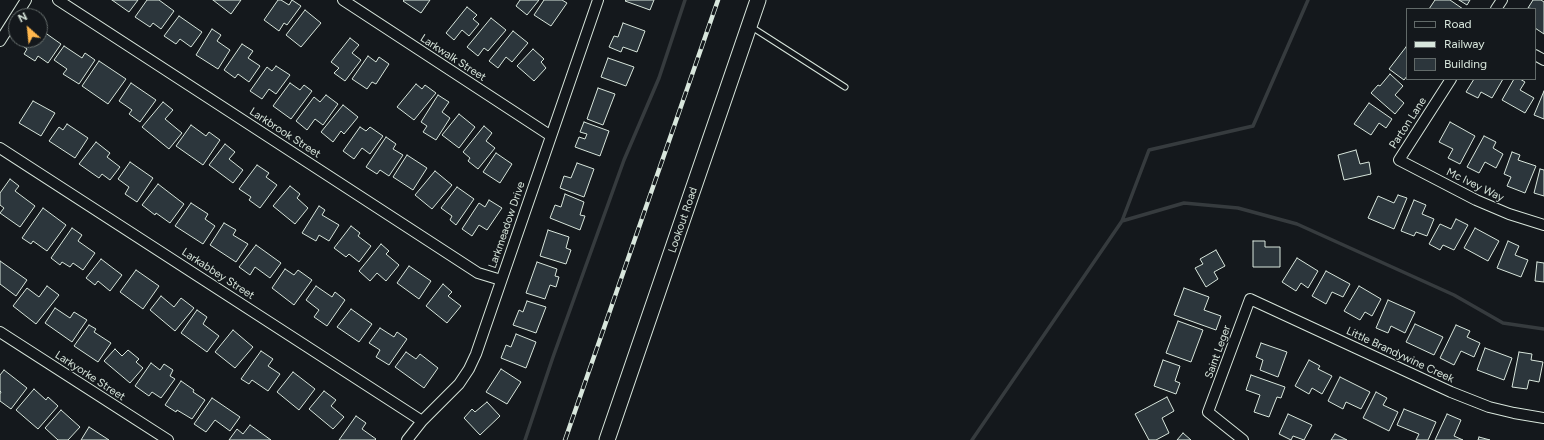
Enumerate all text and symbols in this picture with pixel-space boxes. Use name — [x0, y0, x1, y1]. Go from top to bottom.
north arrow — [8, 8, 48, 48]
legend — [1406, 8, 1536, 80]
text: N — [16, 10, 30, 25]
text: Road — [1444, 17, 1472, 31]
street label: Larkwalk Street — [418, 32, 488, 84]
text: Railway — [1444, 37, 1485, 51]
text: Building — [1444, 57, 1487, 71]
street label: Parton Lane — [1387, 95, 1429, 151]
street label: Larkbrook Street — [247, 105, 323, 161]
street label: Mc Ivey Way — [1444, 165, 1506, 205]
street label: Larkmeadow Drive — [486, 180, 528, 270]
street label: Lookout Road — [666, 186, 700, 254]
street label: Larkabbey Street — [179, 246, 257, 302]
street label: Saint Leger — [1202, 324, 1234, 380]
street label: Little Brandywine Creek — [1344, 324, 1456, 386]
street label: Larkyorke Street — [52, 348, 128, 404]

